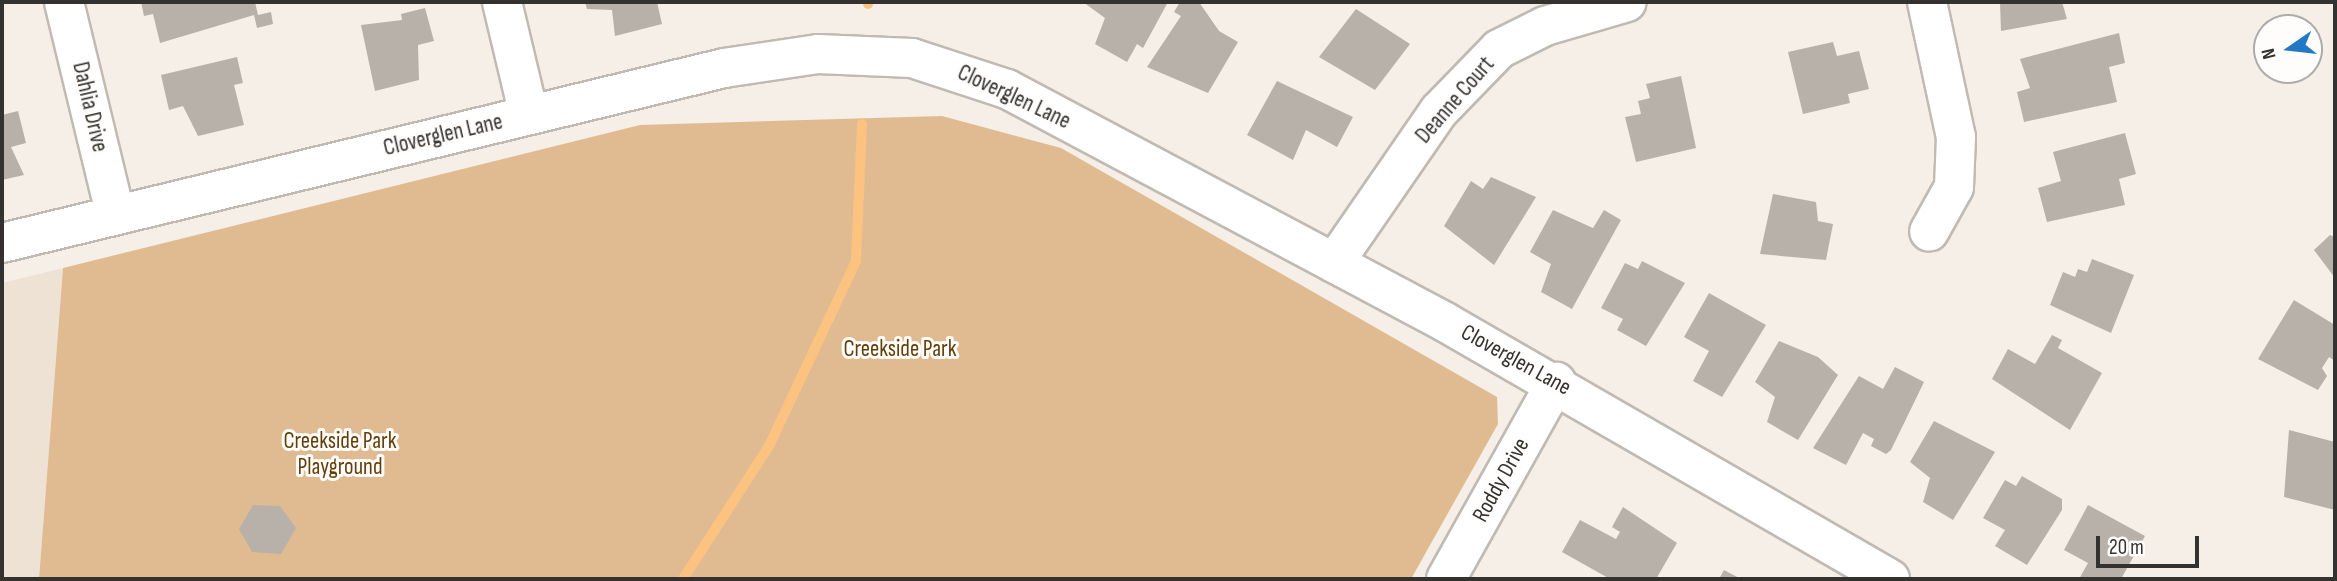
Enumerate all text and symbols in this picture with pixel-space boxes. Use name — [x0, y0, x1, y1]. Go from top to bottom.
north arrow — [2253, 14, 2323, 84]
text: N — [2257, 46, 2281, 61]
street label: Deanne Court — [1410, 51, 1500, 149]
street label: Dahlia Drive — [66, 59, 114, 155]
street label: Cloverglen Lane — [953, 59, 1075, 135]
street label: Cloverglen Lane — [381, 108, 505, 162]
street label: Cloverglen Lane — [1456, 319, 1576, 401]
park label: Creekside Park — [844, 335, 956, 363]
park label: Creekside Park Playground — [284, 427, 396, 481]
street label: Roddy Drive — [1467, 433, 1535, 527]
scale bar — [2099, 522, 2202, 566]
text: 20 m — [2109, 535, 2144, 560]

